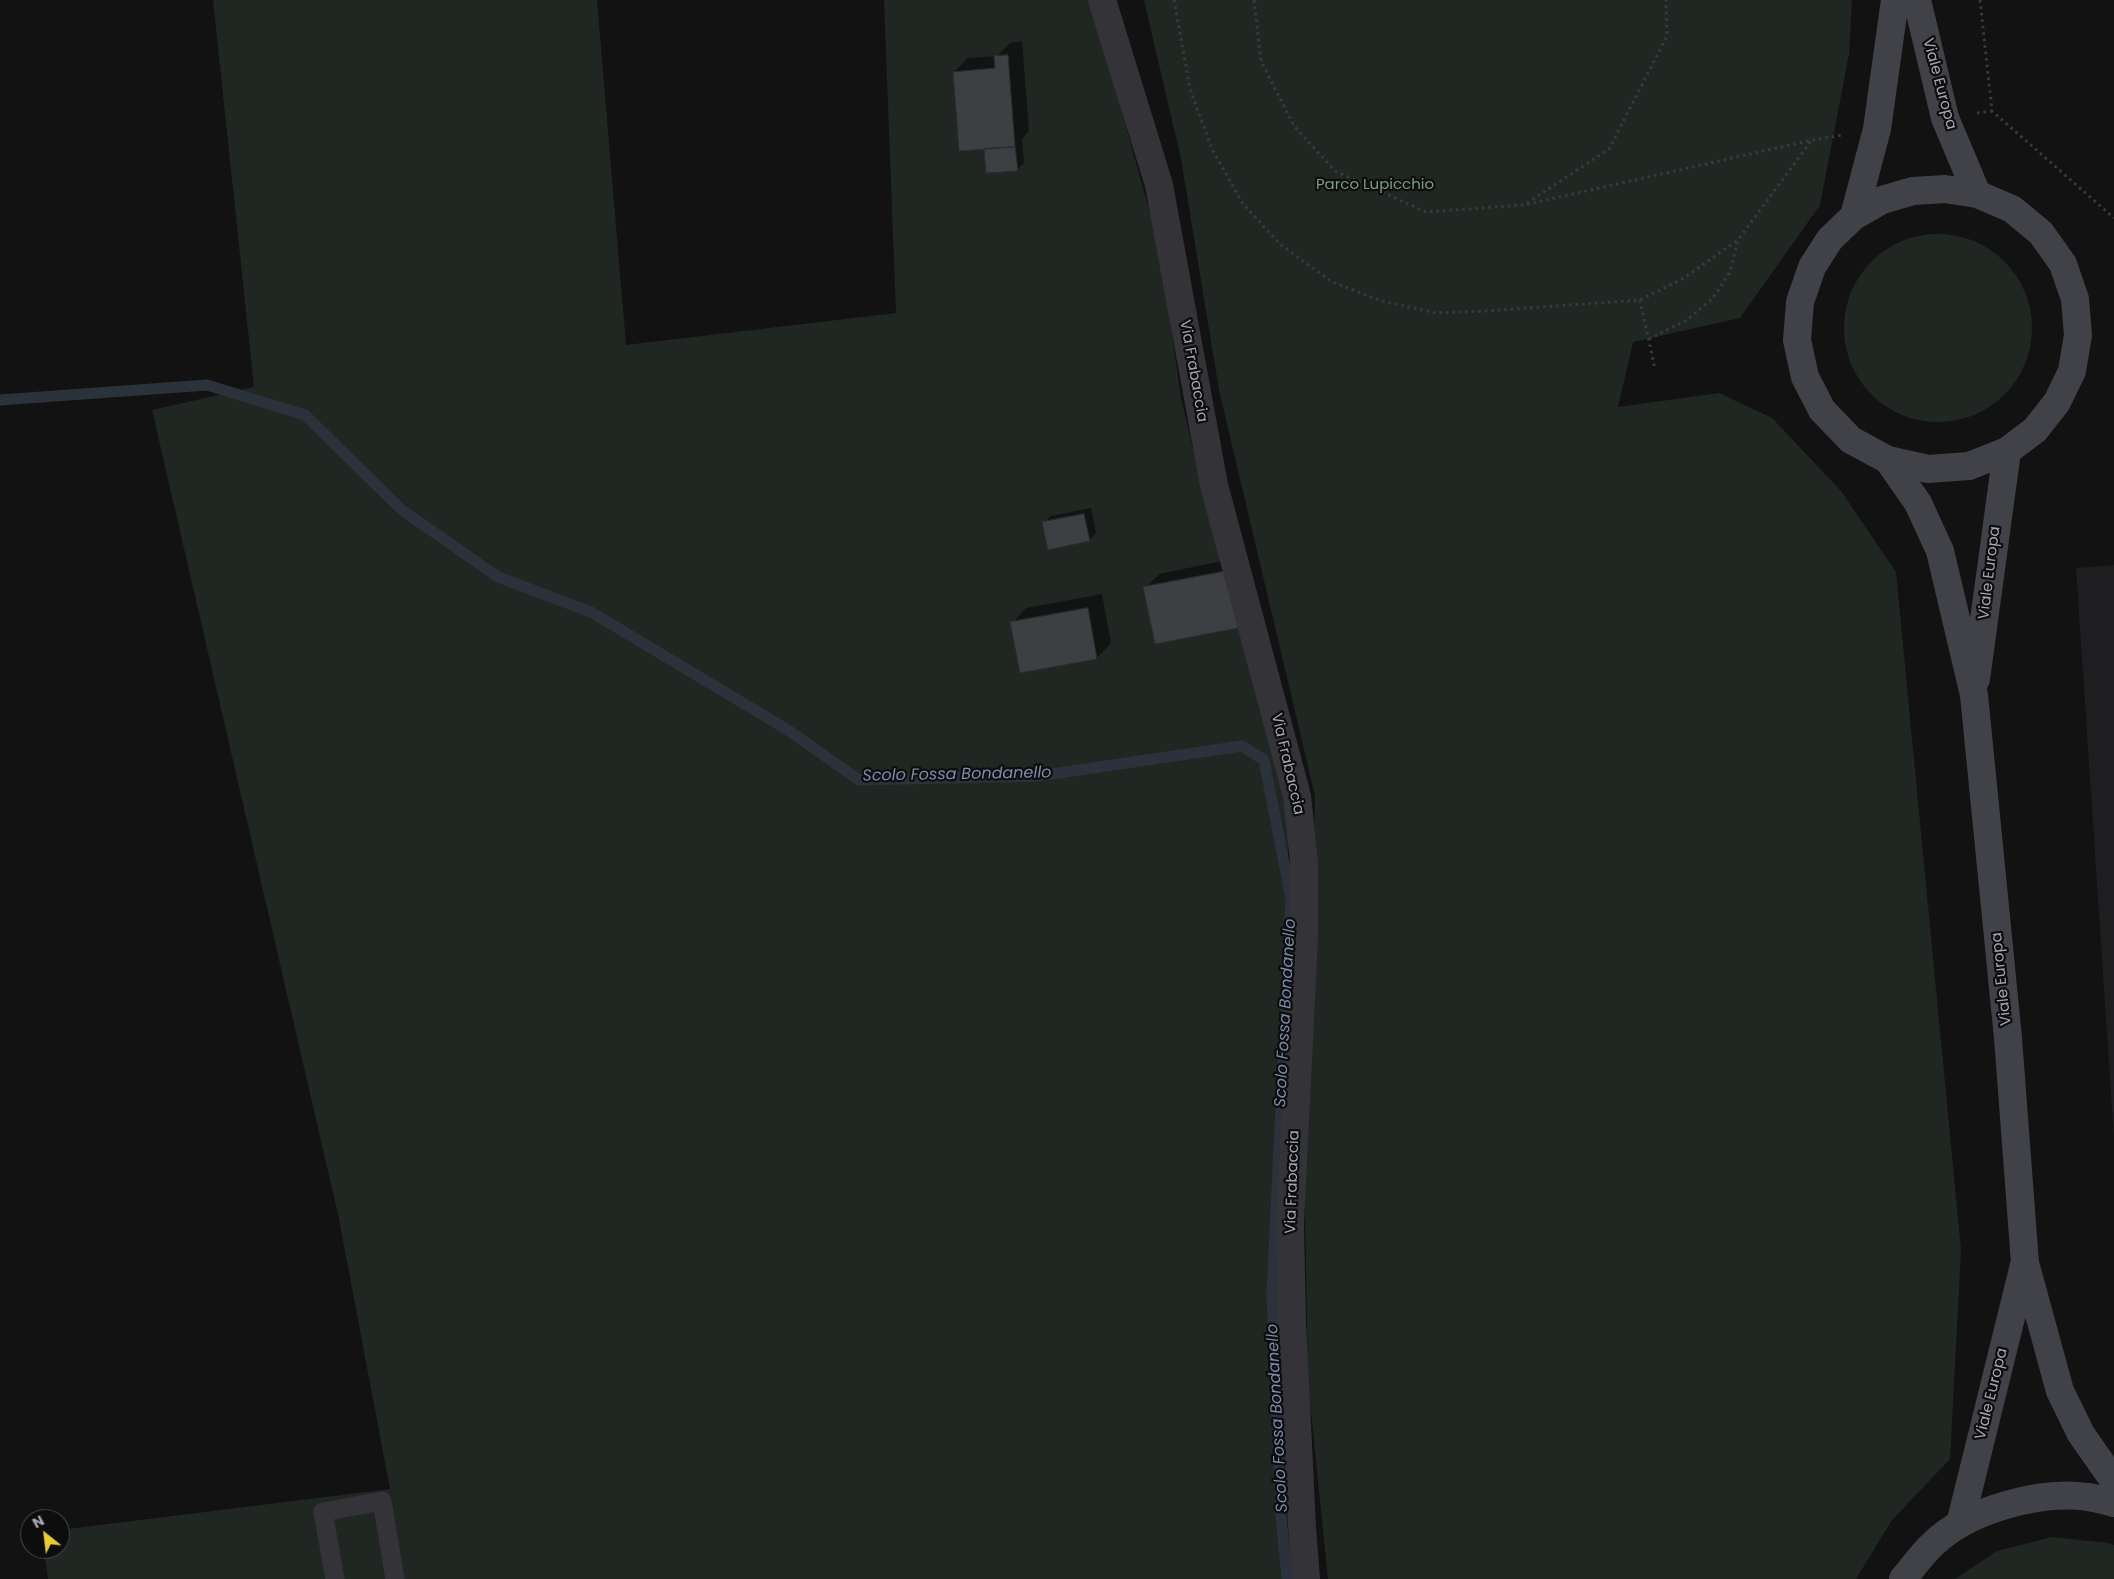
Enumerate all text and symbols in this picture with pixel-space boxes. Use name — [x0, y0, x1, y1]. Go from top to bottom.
street label: Viale Europa — [1918, 36, 1960, 132]
park label: Parco Lupicchio — [1316, 176, 1434, 194]
street label: Via Frabaccia — [1175, 318, 1211, 424]
street label: Viale Europa — [1975, 525, 2005, 621]
street label: Via Frabaccia — [1267, 712, 1307, 816]
water label: Scolo Fossa Bondanello — [862, 764, 1052, 786]
water label: Scolo Fossa Bondanello — [1271, 918, 1301, 1108]
street label: Viale Europa — [1988, 931, 2016, 1027]
street label: Via Frabaccia — [1282, 1130, 1304, 1234]
water label: Scolo Fossa Bondanello — [1263, 1323, 1293, 1513]
street label: Viale Europa — [1972, 1346, 2012, 1442]
north arrow — [20, 1509, 70, 1559]
text: N — [29, 1510, 48, 1533]

